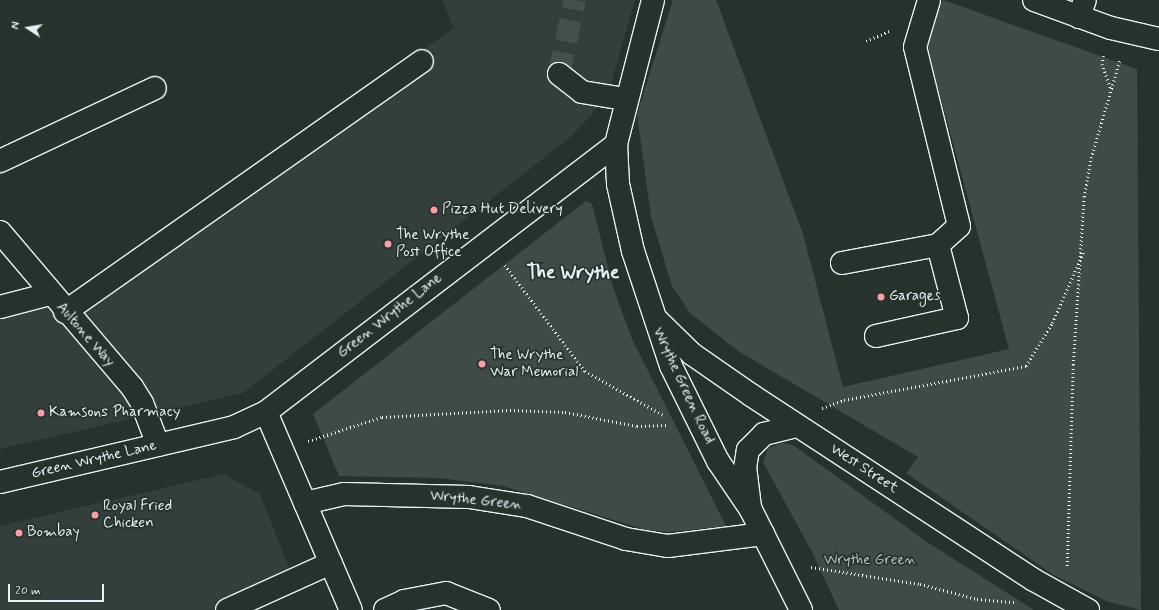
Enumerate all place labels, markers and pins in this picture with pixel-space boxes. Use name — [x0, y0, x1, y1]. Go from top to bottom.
place label: Pizza Hut Delivery — [442, 201, 560, 219]
marker: Pizza Hut Delivery — [429, 205, 439, 215]
place label: The Wrythe Post Office — [396, 226, 470, 261]
marker: The Wrythe Post Office — [383, 239, 393, 249]
place label: Garages — [889, 288, 941, 306]
marker: Garages — [876, 292, 886, 302]
place label: The Wrythe War Memorial — [490, 346, 585, 381]
marker: The Wrythe War Memorial — [477, 359, 487, 369]
place label: Kamsons Pharmacy — [49, 404, 176, 422]
marker: Kamsons Pharmacy — [36, 408, 46, 418]
place label: Royal Fried Chicken — [103, 497, 172, 532]
marker: Royal Fried Chicken — [90, 510, 100, 520]
place label: Bombay — [27, 524, 80, 542]
marker: Bombay — [14, 528, 24, 538]

